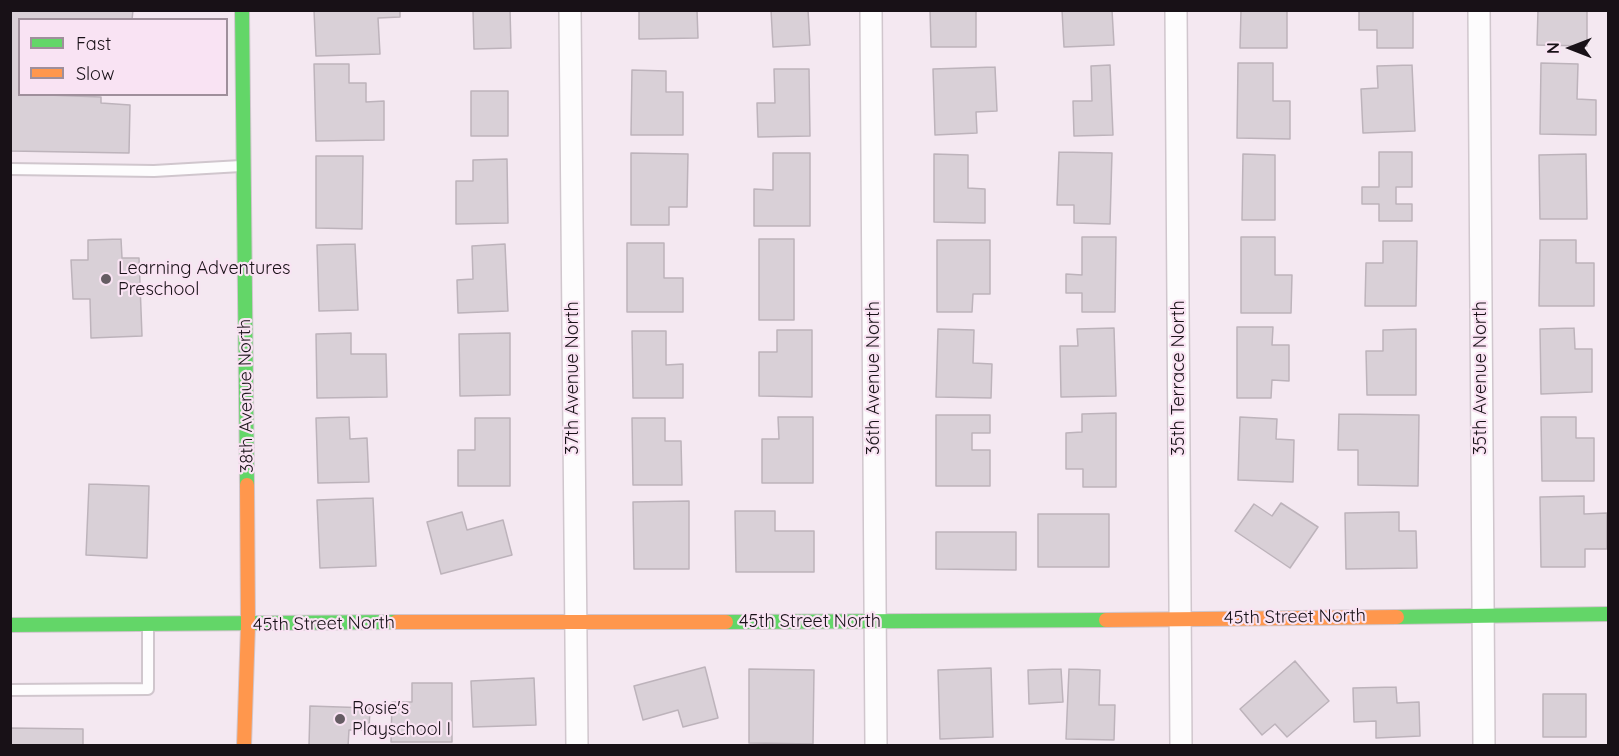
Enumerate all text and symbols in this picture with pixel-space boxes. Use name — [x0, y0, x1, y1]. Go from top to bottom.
legend — [18, 18, 228, 96]
north arrow — [1541, 18, 1601, 78]
text: Fast — [76, 32, 111, 55]
text: N — [1543, 42, 1563, 54]
text: Slow — [76, 62, 114, 85]
place label: Learning Adventures Preschool — [118, 258, 291, 300]
marker: Learning Adventures Preschool — [99, 272, 113, 286]
street label: 35th Terrace North — [1168, 300, 1190, 456]
street label: 37th Avenue North — [562, 301, 584, 455]
street label: 36th Avenue North — [863, 301, 885, 455]
street label: 35th Avenue North — [1470, 301, 1492, 455]
street label: 38th Avenue North — [234, 319, 258, 473]
street label: 45th Street North — [1224, 605, 1366, 629]
street label: 45th Street North — [739, 611, 881, 633]
street label: 45th Street North — [253, 612, 395, 636]
place label: Rosie's Playschool I — [352, 698, 451, 740]
marker: Rosie's Playschool I — [333, 712, 347, 726]

